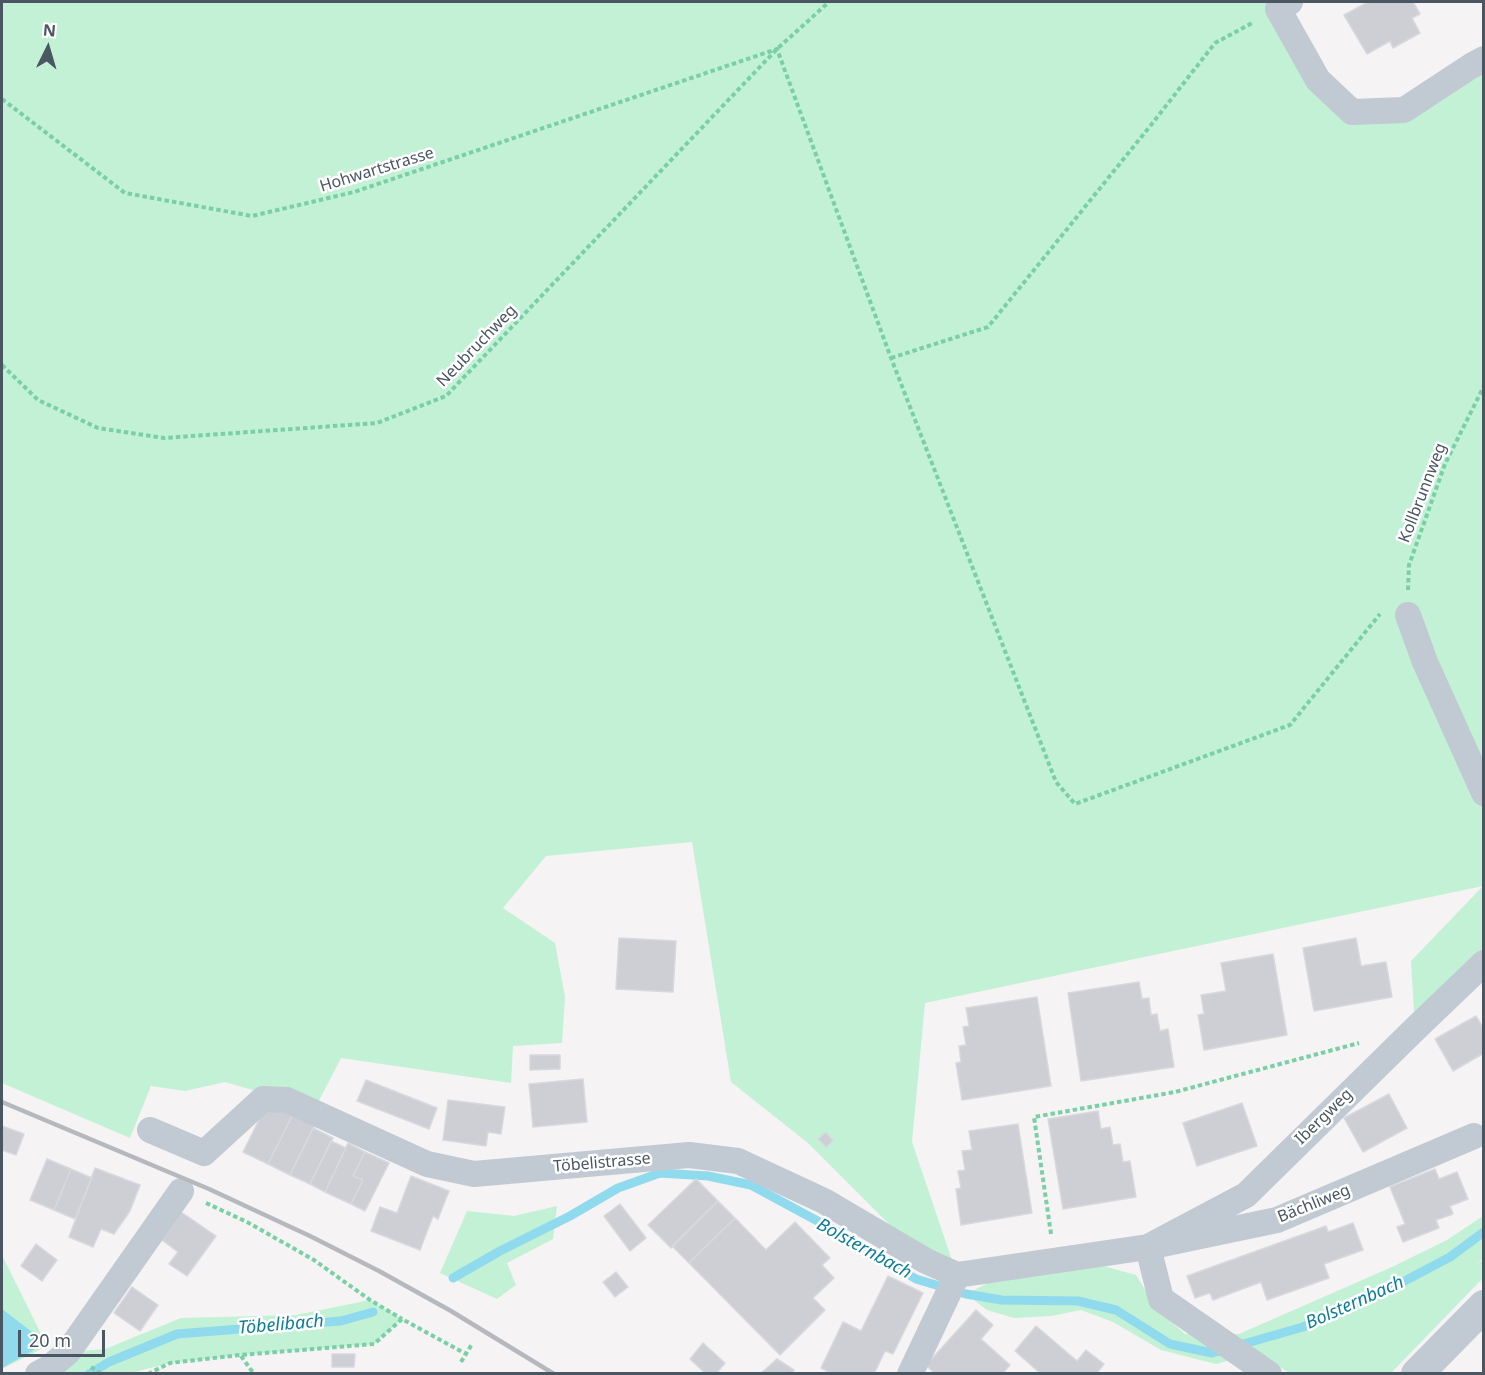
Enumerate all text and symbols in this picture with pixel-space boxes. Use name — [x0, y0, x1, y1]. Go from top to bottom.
north arrow — [18, 18, 78, 78]
text: N — [42, 19, 57, 42]
street label: Hohwartstrasse — [318, 144, 436, 196]
street label: Neubruchweg — [433, 301, 521, 391]
street label: Kollbrunnweg — [1395, 440, 1451, 546]
street label: Ibergweg — [1291, 1085, 1357, 1149]
street label: Töbelistrasse — [553, 1149, 651, 1177]
street label: Bächliweg — [1275, 1181, 1353, 1227]
water label: Bolsternbach — [813, 1214, 915, 1284]
water label: Bolsternbach — [1303, 1272, 1407, 1334]
water label: Töbelibach — [237, 1311, 325, 1339]
scale bar — [21, 1318, 108, 1356]
text: 20 m — [29, 1328, 71, 1352]

